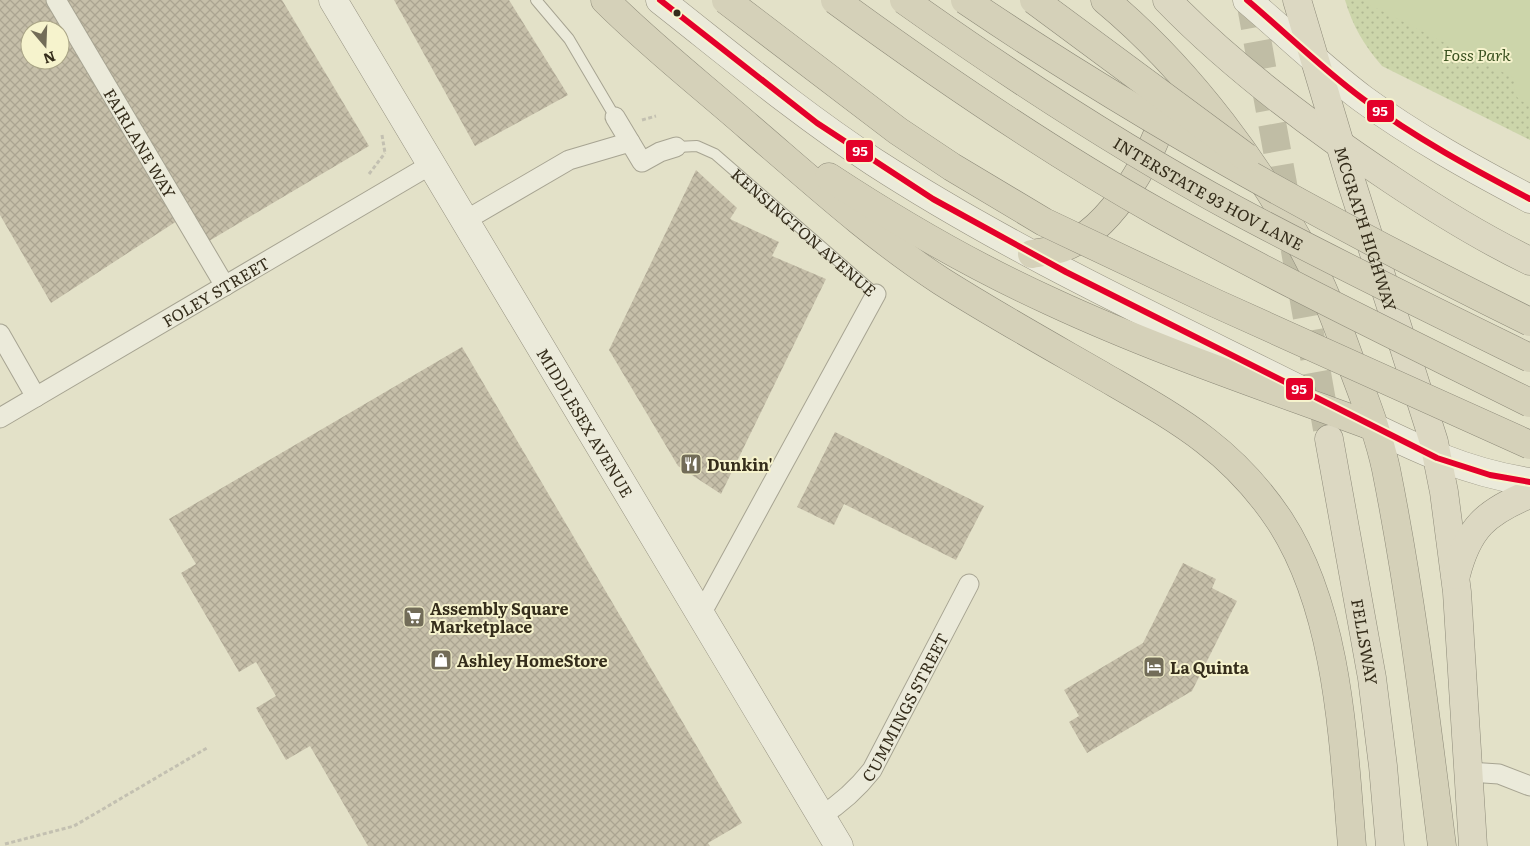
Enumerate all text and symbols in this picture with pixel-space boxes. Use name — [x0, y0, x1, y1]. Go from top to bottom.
unlabelled marker — [672, 8, 682, 18]
north arrow — [20, 20, 70, 70]
park label: Foss Park — [1443, 42, 1511, 66]
text: N — [41, 47, 58, 70]
street label: FAIRLANE WAY — [99, 83, 183, 203]
line badge: 95 — [1366, 99, 1395, 123]
text: 95 — [1372, 100, 1388, 120]
street label: INTERSTATE 93 HOV LANE — [1109, 130, 1308, 256]
line badge: 95 — [845, 139, 874, 163]
text: 95 — [852, 140, 868, 160]
street label: MCGRATH HIGHWAY — [1329, 143, 1404, 315]
street label: KENSINGTON AVENUE — [726, 162, 882, 301]
street label: FOLEY STREET — [157, 250, 274, 332]
street label: MIDDLESEX AVENUE — [532, 343, 640, 502]
line badge: 95 — [1285, 377, 1314, 401]
text: 95 — [1291, 378, 1307, 398]
restaurant icon: Dunkin' — [679, 452, 703, 476]
place label: Dunkin' — [707, 452, 773, 476]
place label: Assembly Square Marketplace — [430, 596, 569, 638]
street label: FELLSWAY — [1346, 597, 1385, 687]
supermarket icon: Assembly Square Marketplace — [402, 605, 426, 629]
street label: CUMMINGS STREET — [855, 628, 954, 787]
shop icon: Ashley HomeStore — [429, 648, 453, 672]
place label: Ashley HomeStore — [457, 648, 608, 672]
hotel icon: La Quinta — [1142, 655, 1166, 679]
place label: La Quinta — [1170, 655, 1250, 679]

